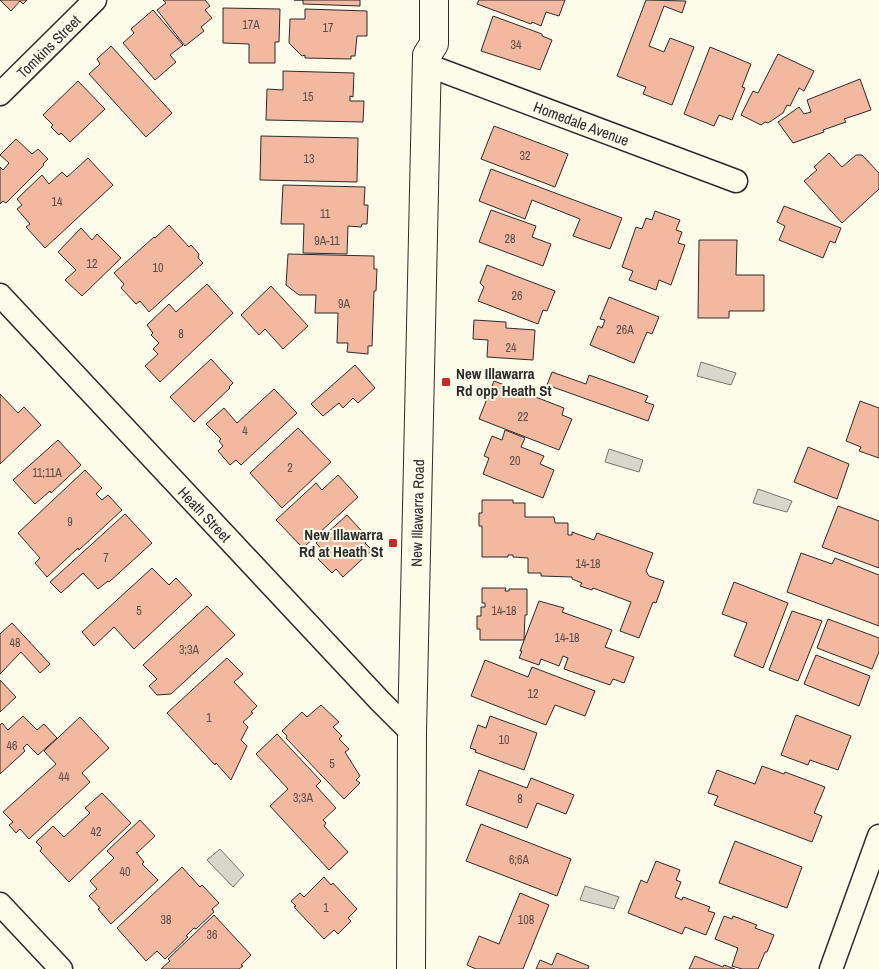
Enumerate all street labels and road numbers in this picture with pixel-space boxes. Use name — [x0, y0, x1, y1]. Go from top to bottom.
street label: Tomkins Street — [12, 9, 85, 83]
street label: Homedale Avenue — [531, 96, 632, 151]
street label: New Illawarra Road — [405, 459, 429, 567]
street label: Heath Street — [174, 482, 237, 547]

